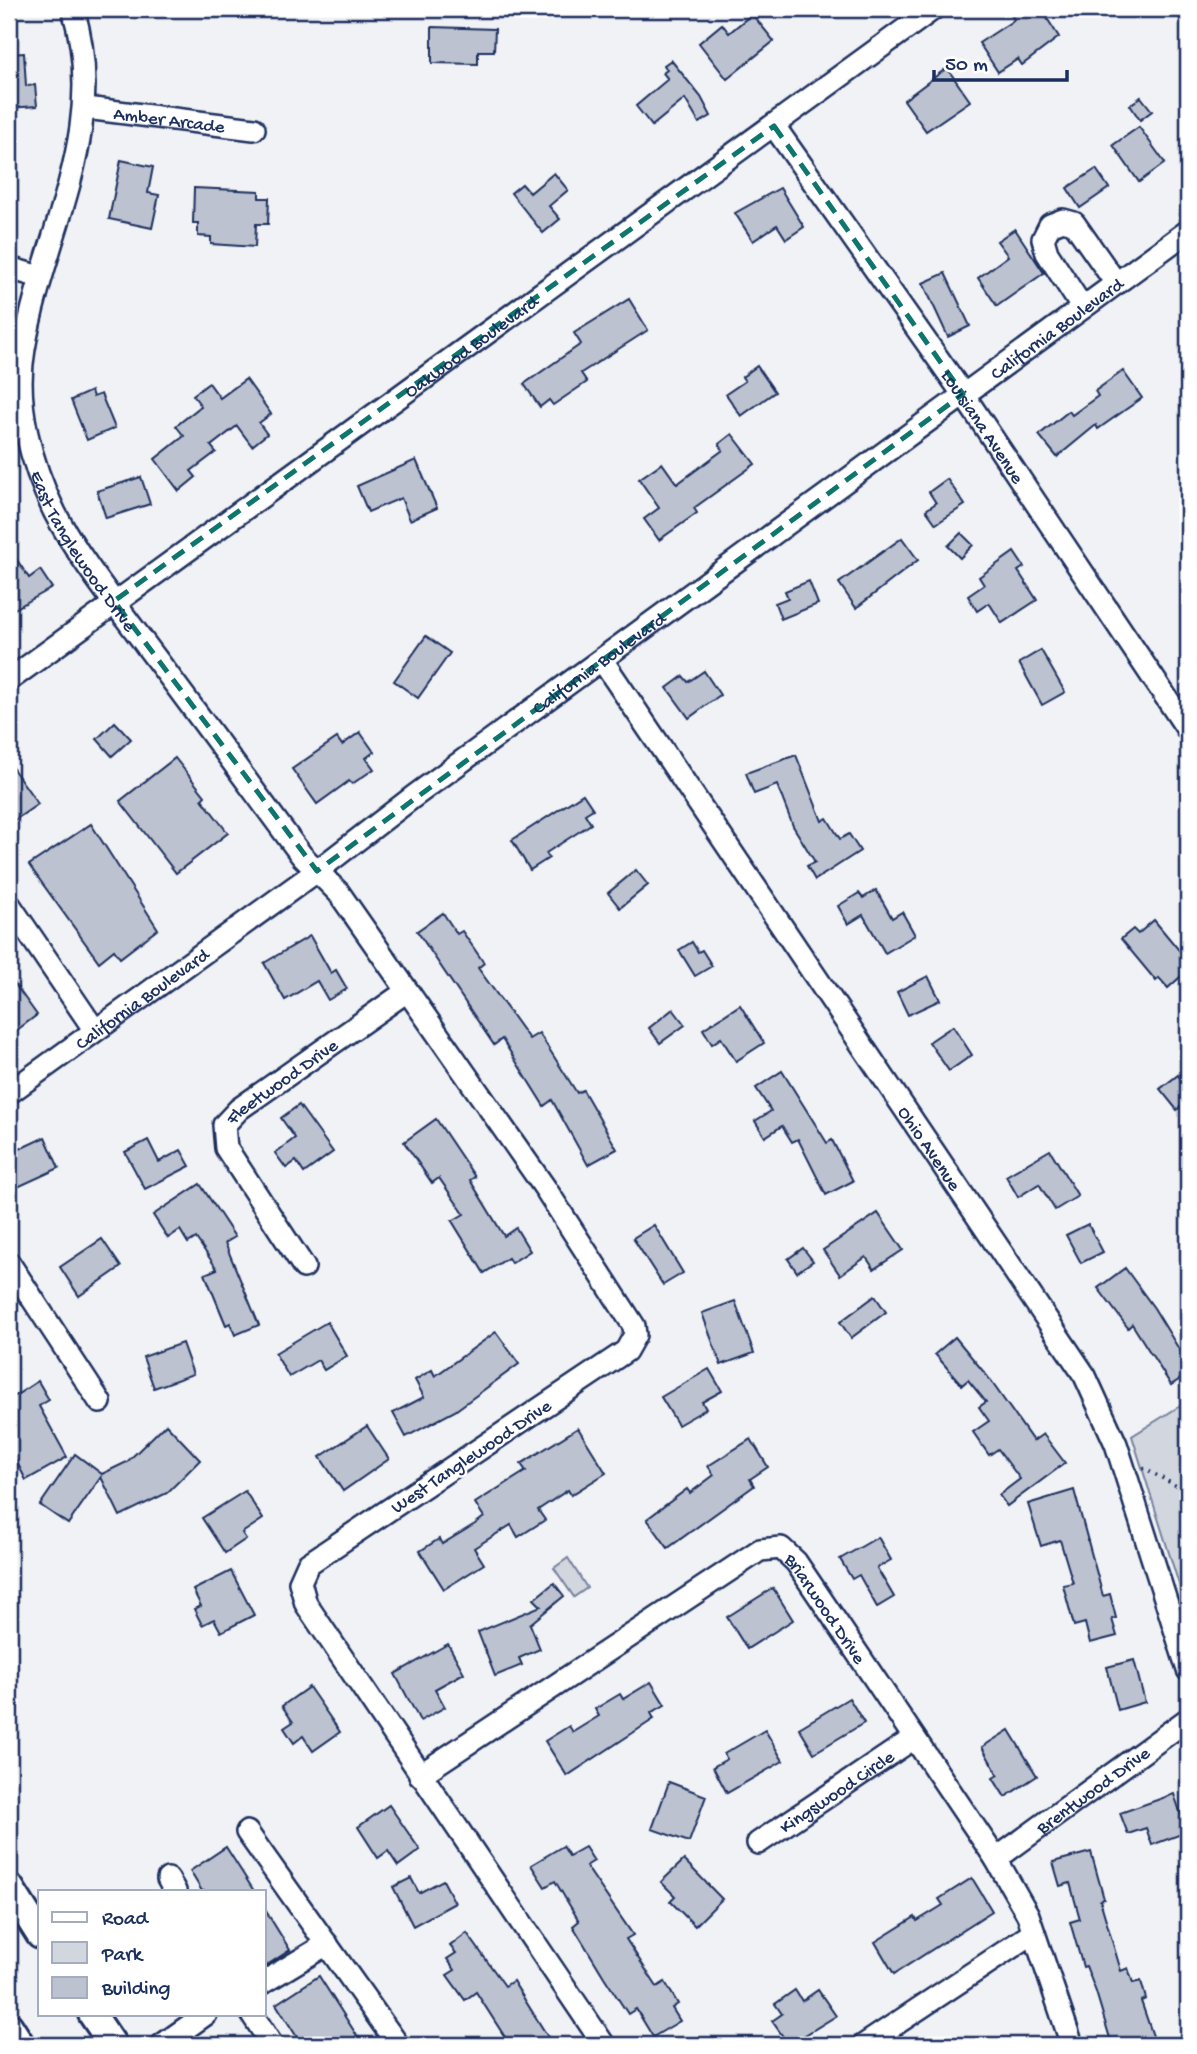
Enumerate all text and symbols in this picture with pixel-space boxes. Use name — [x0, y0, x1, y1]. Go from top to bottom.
scale bar — [934, 38, 1068, 82]
text: 50 m — [945, 54, 988, 79]
street label: Amber Arcade — [112, 104, 226, 140]
street label: California Boulevard — [987, 273, 1131, 387]
street label: Oakwood Boulevard — [401, 291, 545, 404]
street label: Louisiana Avenue — [934, 366, 1028, 489]
street label: East Tanglewood Drive — [23, 468, 140, 637]
street label: California Boulevard — [529, 607, 673, 721]
street label: California Boulevard — [72, 944, 216, 1056]
street label: Fleetwood Drive — [222, 1035, 344, 1131]
street label: Ohio Avenue — [891, 1103, 965, 1196]
street label: West Tanglewood Drive — [387, 1396, 557, 1520]
street label: Briarwood Drive — [778, 1549, 869, 1670]
street label: Brentwood Drive — [1032, 1743, 1156, 1841]
street label: Kingswood Circle — [776, 1747, 900, 1840]
legend — [38, 1890, 266, 2016]
text: Road — [102, 1908, 150, 1933]
text: Park — [101, 1944, 145, 1969]
text: Building — [101, 1978, 171, 2003]

